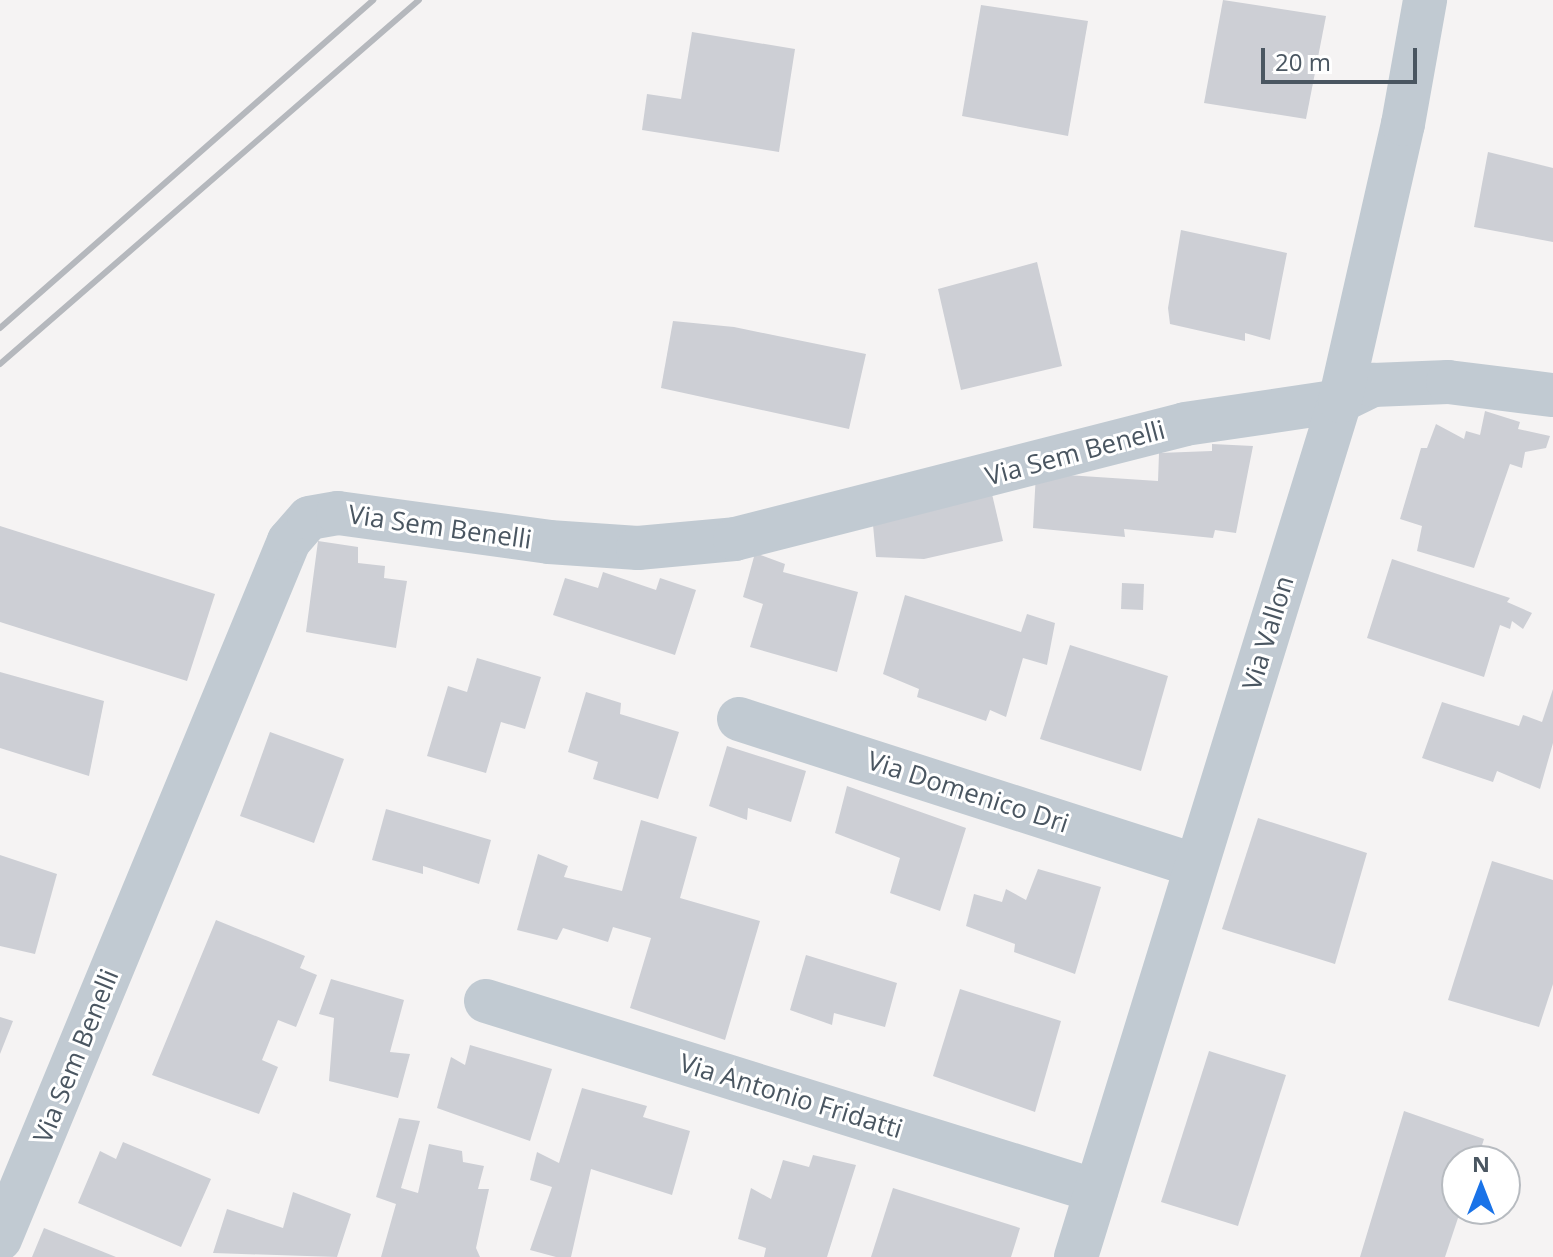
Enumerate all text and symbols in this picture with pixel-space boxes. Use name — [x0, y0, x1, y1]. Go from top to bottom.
scale bar — [1265, 32, 1421, 82]
text: 20 m — [1275, 45, 1331, 78]
street label: Via Sem Benelli — [982, 414, 1168, 492]
street label: Via Sem Benelli — [346, 499, 534, 555]
street label: Via Vallon — [1236, 572, 1300, 694]
street label: Via Domenico Dri — [863, 745, 1073, 839]
street label: Via Sem Benelli — [27, 965, 125, 1147]
street label: Via Antonio Fridatti — [676, 1047, 906, 1145]
north arrow — [1441, 1145, 1521, 1225]
text: N — [1472, 1148, 1490, 1178]

